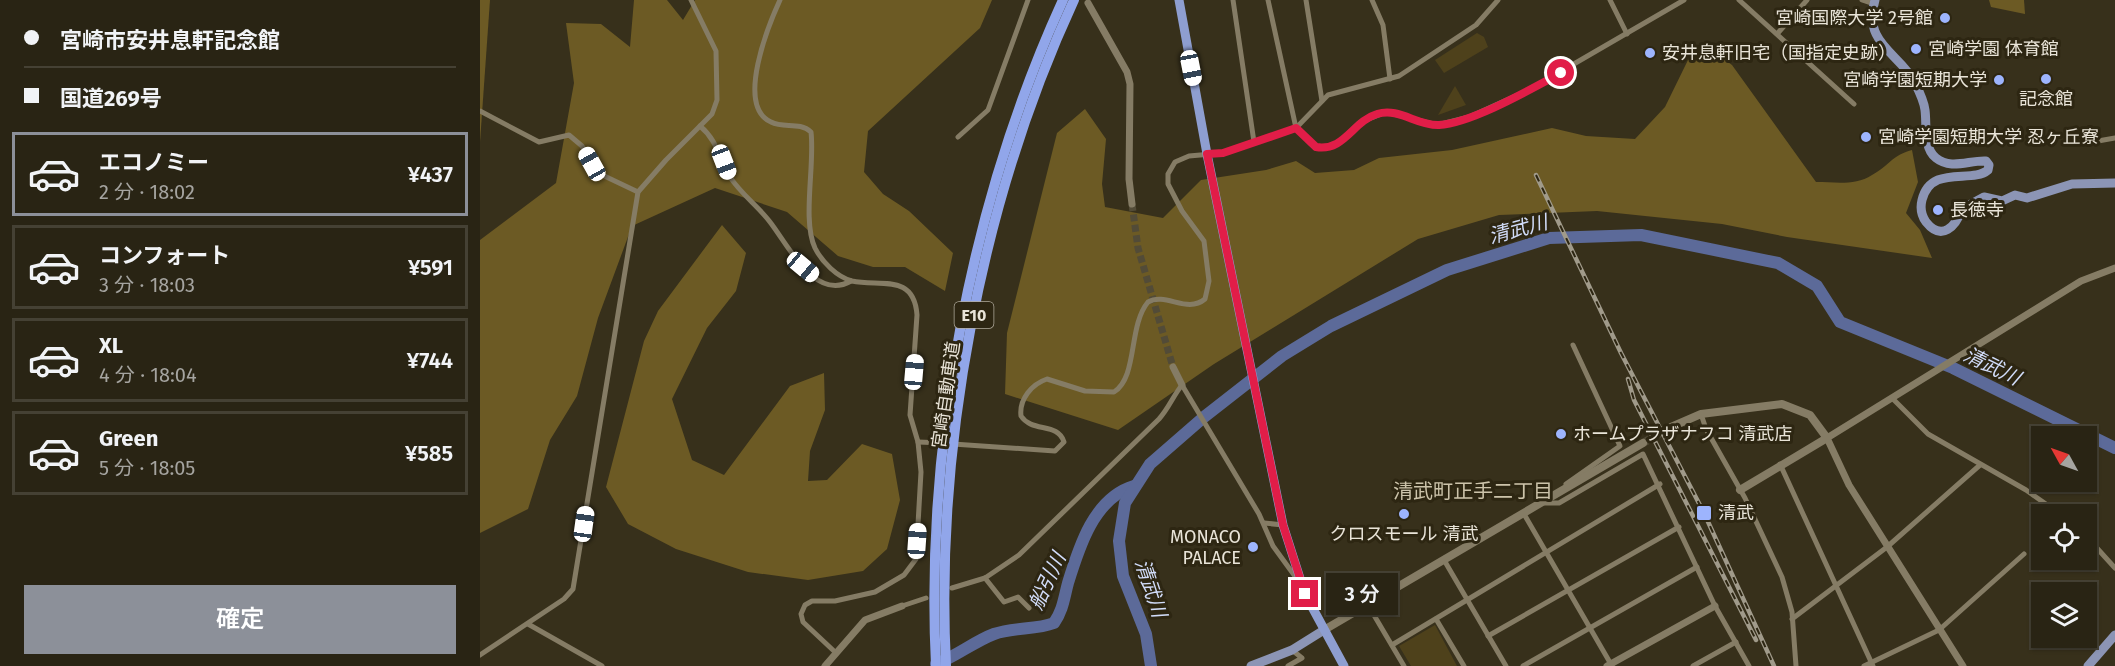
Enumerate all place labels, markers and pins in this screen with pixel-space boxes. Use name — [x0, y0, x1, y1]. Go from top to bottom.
place label: 宮崎国際大学 2号館 — [1775, 7, 1933, 29]
marker: 宮崎国際大学 2号館 — [1938, 11, 1952, 25]
place label: 宮崎学園 体育館 — [1928, 38, 2059, 60]
place label: 安井息軒旧宅（国指定史跡） — [1662, 42, 1896, 64]
marker: 宮崎学園 体育館 — [1909, 42, 1923, 56]
marker: 安井息軒旧宅（国指定史跡） — [1643, 46, 1657, 60]
place label: 宮崎学園短期大学 — [1843, 69, 1987, 91]
marker: 記念館 — [2039, 72, 2053, 86]
marker: 宮崎学園短期大学 — [1992, 73, 2006, 87]
place label: 記念館 — [2019, 88, 2073, 110]
place label: 宮崎学園短期大学 忍ヶ丘寮 — [1878, 126, 2099, 148]
marker: 宮崎学園短期大学 忍ヶ丘寮 — [1859, 130, 1873, 144]
place label: 長徳寺 — [1950, 199, 2004, 221]
marker: 長徳寺 — [1931, 203, 1945, 217]
place label: ホームプラザナフコ 清武店 — [1573, 423, 1792, 445]
marker: ホームプラザナフコ 清武店 — [1554, 427, 1568, 441]
place label: 清武 — [1718, 502, 1754, 524]
marker: 清武 — [1695, 504, 1713, 522]
marker: クロスモール 清武 — [1397, 507, 1411, 521]
place label: クロスモール 清武 — [1330, 523, 1478, 545]
place label: MONACO PALACE — [1170, 526, 1241, 569]
marker: MONACO PALACE — [1246, 540, 1260, 554]

